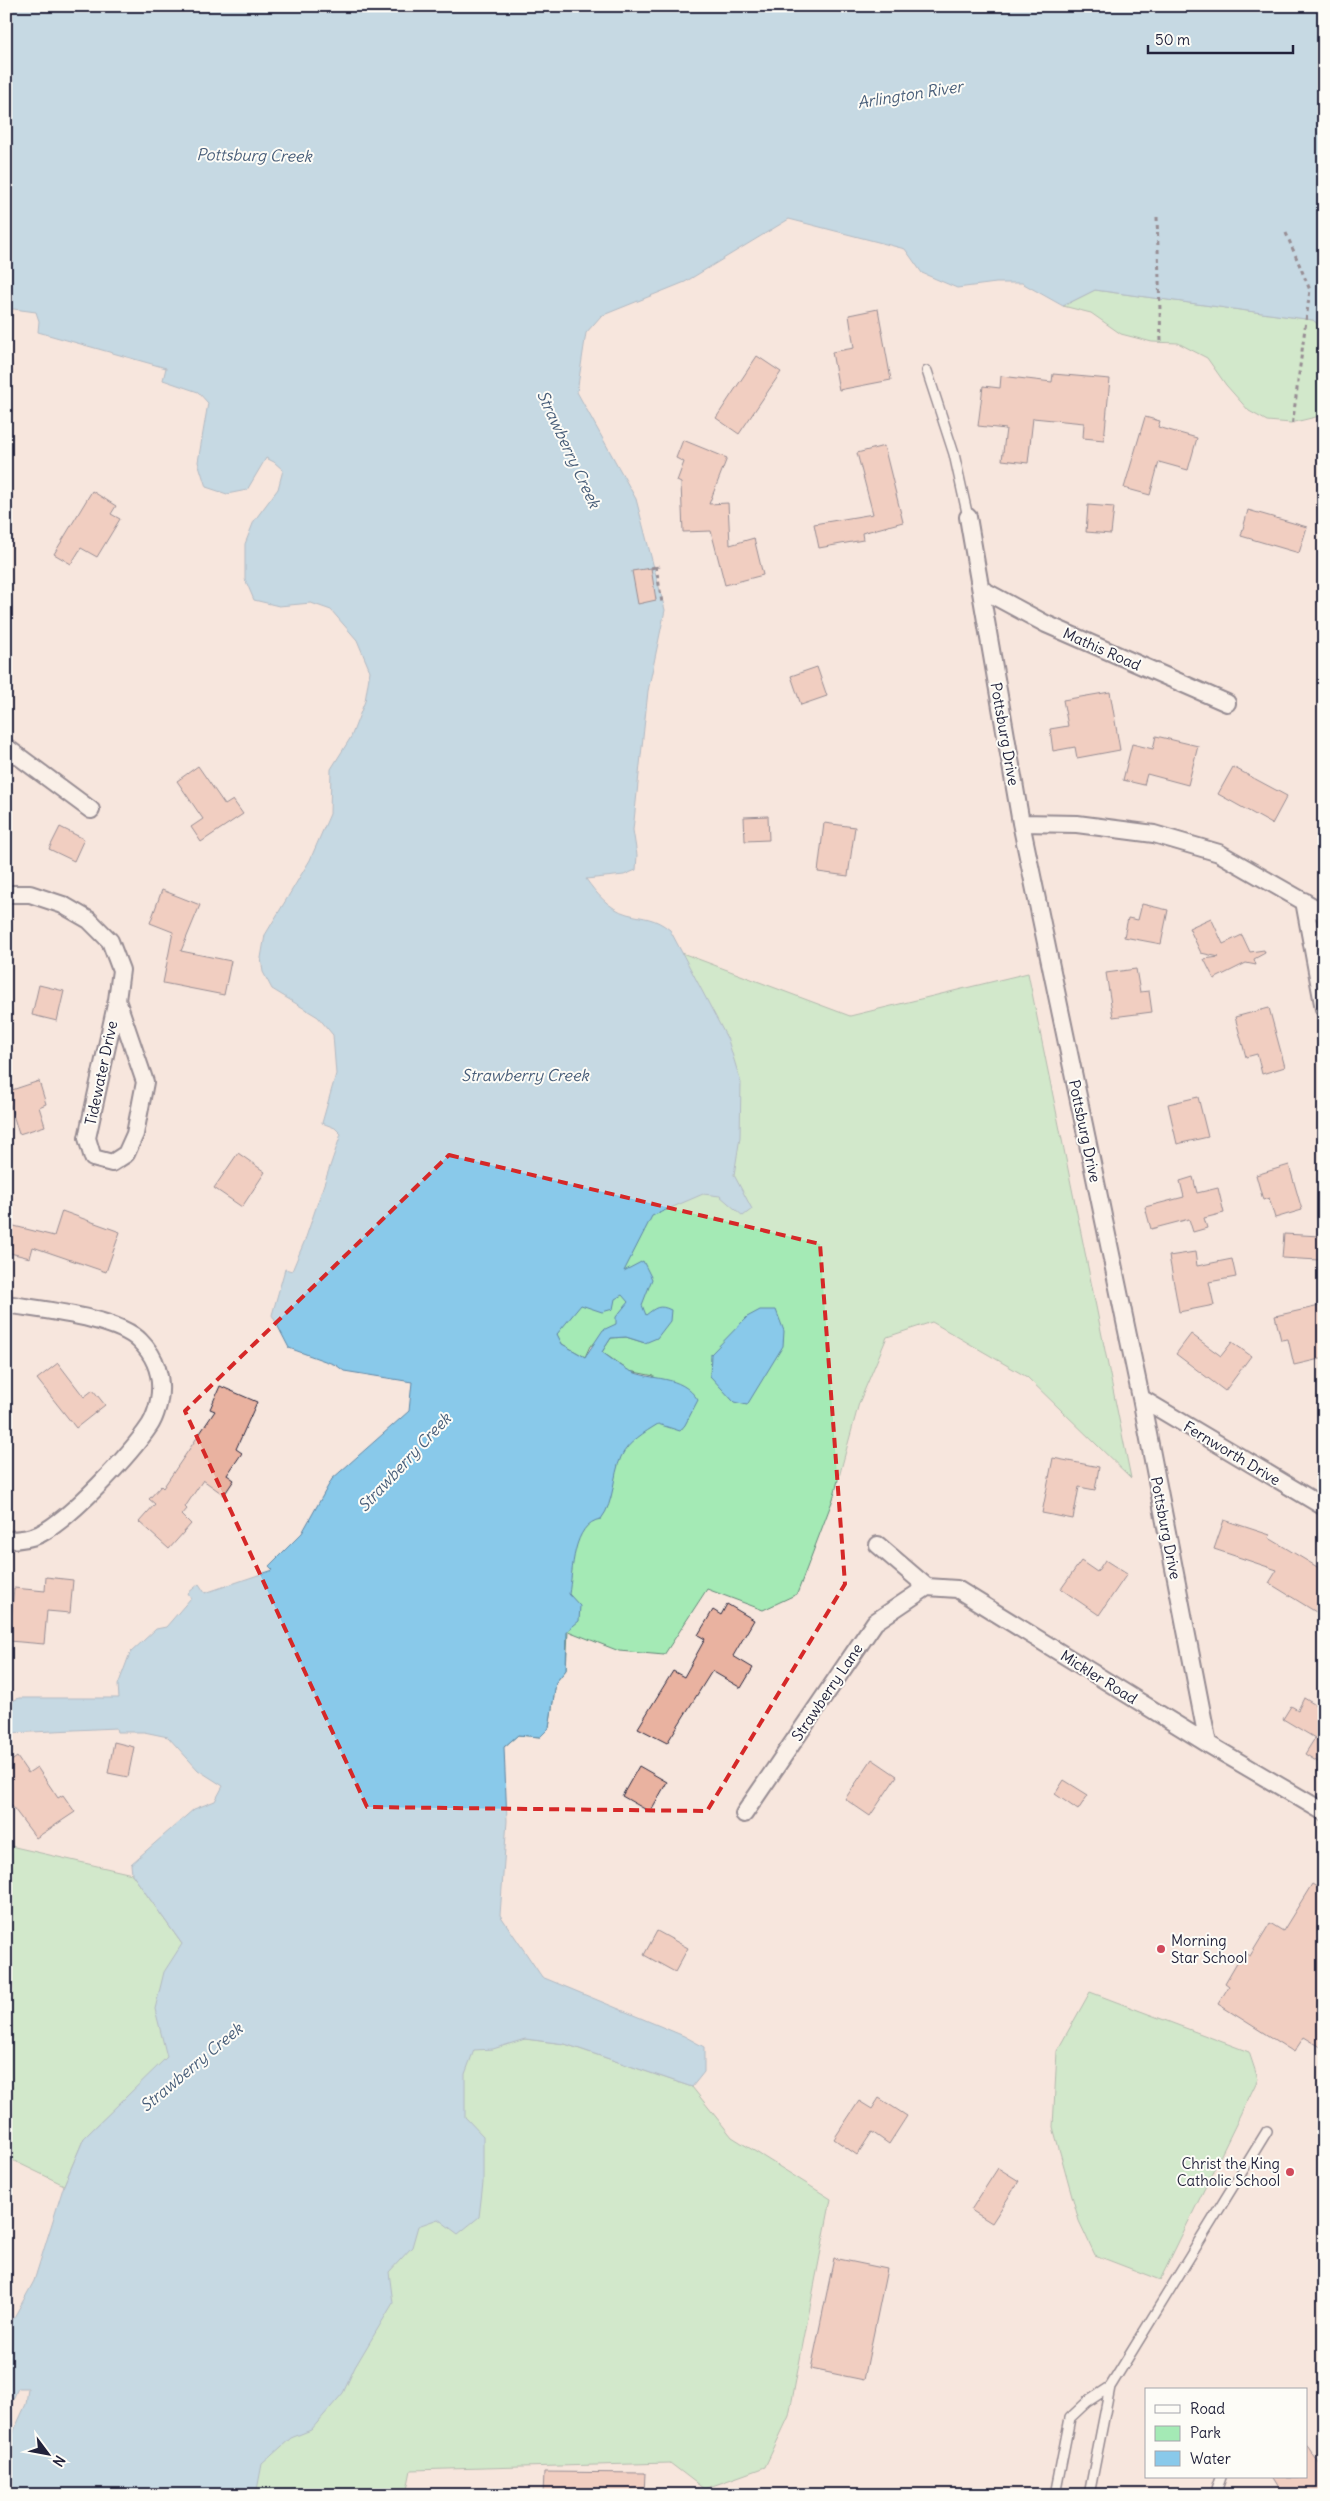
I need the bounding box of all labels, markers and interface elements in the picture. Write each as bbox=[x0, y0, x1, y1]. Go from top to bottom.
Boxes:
scale bar bbox=[1148, 22, 1292, 54]
text: 50 m bbox=[1155, 30, 1190, 49]
water label: Arlington River bbox=[856, 75, 966, 112]
water label: Pottsburg Creek bbox=[196, 144, 314, 166]
water label: Strawberry Creek bbox=[533, 387, 606, 513]
street label: Mathis Road bbox=[1060, 623, 1144, 675]
street label: Pottsburg Drive bbox=[987, 681, 1023, 787]
street label: Tidewater Drive bbox=[81, 1019, 121, 1127]
water label: Strawberry Creek bbox=[461, 1065, 591, 1085]
street label: Pottsburg Drive bbox=[1065, 1078, 1105, 1184]
water label: Strawberry Creek bbox=[353, 1407, 456, 1515]
street label: Fernworth Drive bbox=[1180, 1417, 1284, 1489]
street label: Pottsburg Drive bbox=[1147, 1475, 1185, 1581]
street label: Strawberry Lane bbox=[787, 1640, 867, 1744]
street label: Mickler Road bbox=[1057, 1646, 1141, 1708]
place label: Morning Star School bbox=[1171, 1931, 1247, 1967]
marker: Morning Star School bbox=[1155, 1943, 1167, 1955]
water label: Strawberry Creek bbox=[136, 2017, 248, 2116]
place label: Christ the King Catholic School bbox=[1177, 2154, 1280, 2190]
marker: Christ the King Catholic School bbox=[1284, 2166, 1296, 2178]
legend bbox=[1145, 2388, 1308, 2478]
text: Road bbox=[1190, 2399, 1225, 2418]
text: Park bbox=[1190, 2423, 1221, 2442]
north arrow bbox=[22, 2428, 72, 2478]
text: Water bbox=[1190, 2449, 1231, 2468]
text: N bbox=[49, 2452, 69, 2470]

